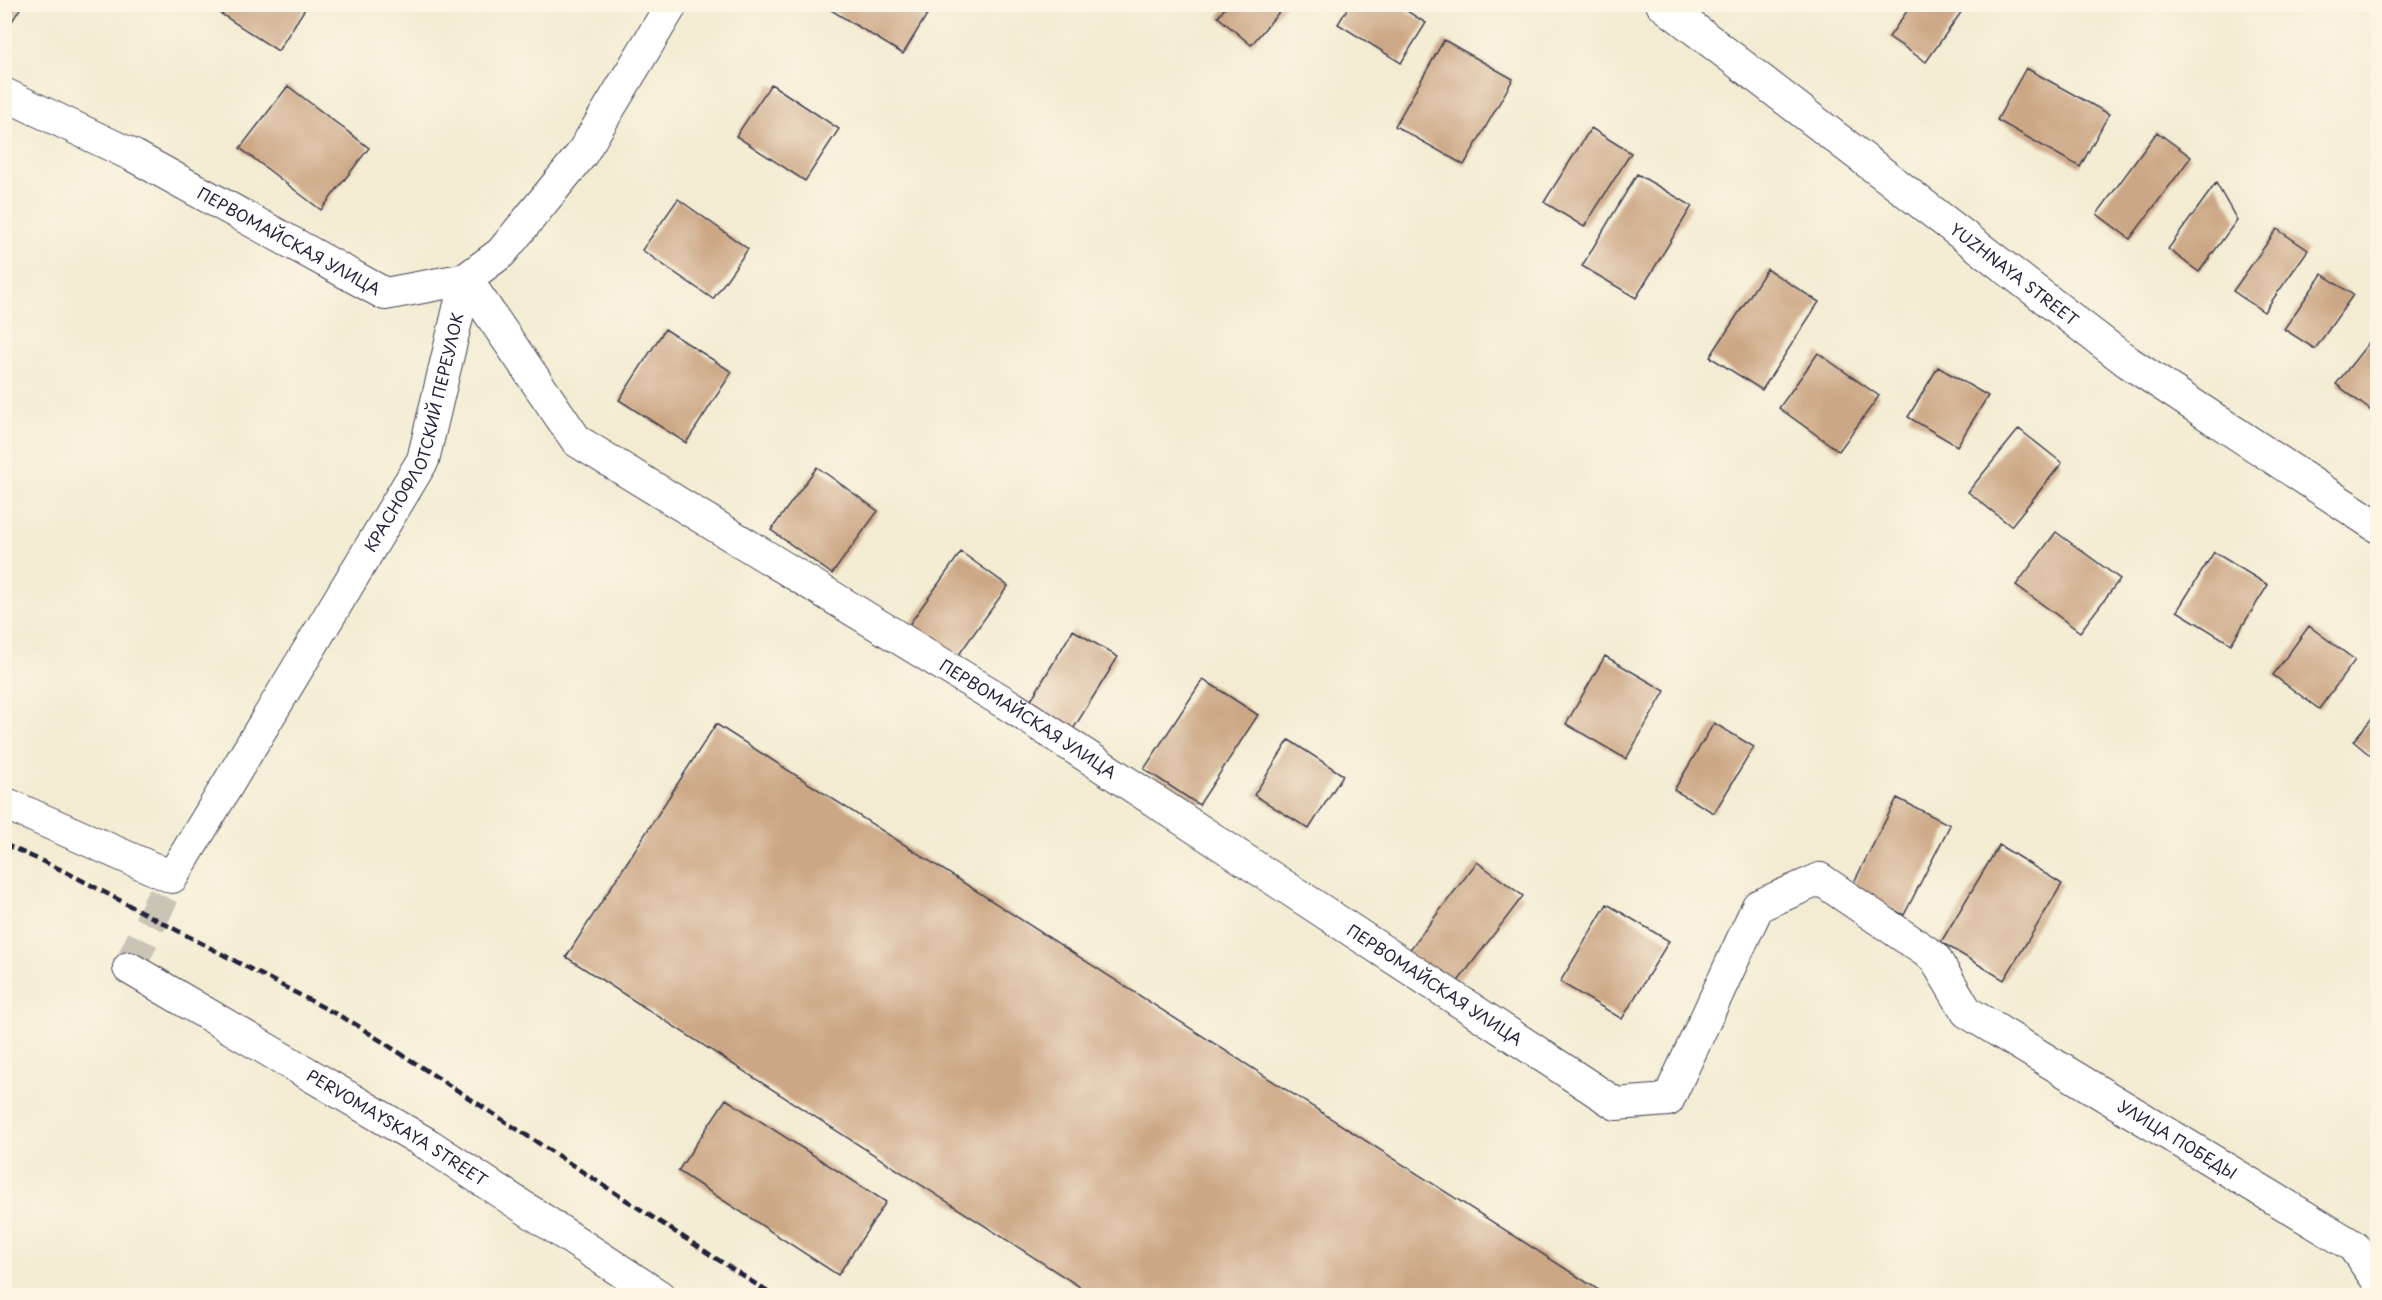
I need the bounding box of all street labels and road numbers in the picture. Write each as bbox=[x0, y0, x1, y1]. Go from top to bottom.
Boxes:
street label: ПЕРВОМАЙСКАЯ УЛИЦА bbox=[194, 180, 385, 300]
street label: YUZHNAYA STREET bbox=[1945, 217, 2084, 331]
street label: КРАСНОФЛОТСКИЙ ПЕРЕУЛОК bbox=[357, 310, 469, 556]
street label: ПЕРВОМАЙСКАЯ УЛИЦА bbox=[936, 653, 1122, 784]
street label: ПЕРВОМАЙСКАЯ УЛИЦА bbox=[1343, 918, 1528, 1051]
street label: PERVOMAYSKAYA STREET bbox=[303, 1063, 493, 1191]
street label: УЛИЦА ПОБЕДЫ bbox=[2114, 1093, 2242, 1184]

